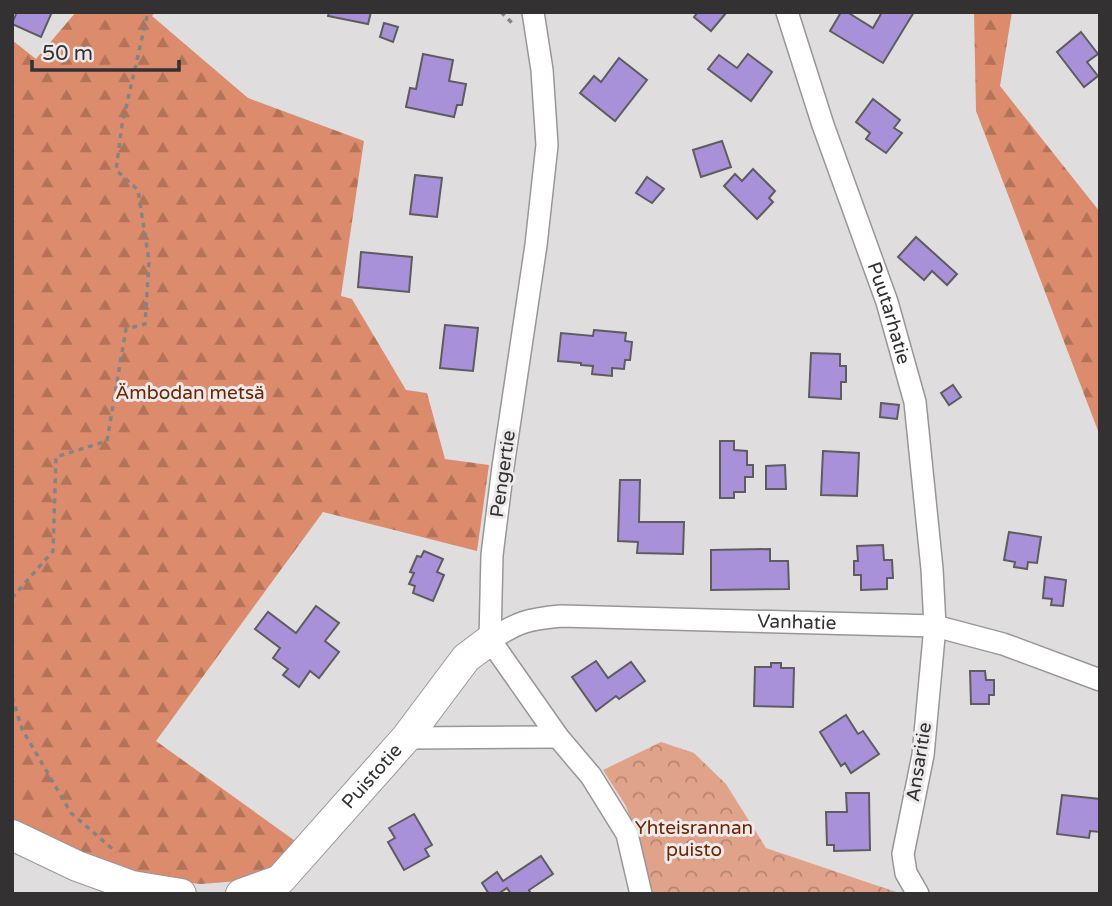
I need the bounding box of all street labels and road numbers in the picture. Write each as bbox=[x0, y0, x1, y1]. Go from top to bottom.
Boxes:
street label: Puutarhatie bbox=[862, 259, 915, 367]
street label: Pengertie bbox=[486, 429, 520, 519]
street label: Vanhatie bbox=[757, 610, 837, 634]
street label: Ansaritie bbox=[902, 721, 936, 803]
street label: Puistotie bbox=[337, 739, 407, 813]

